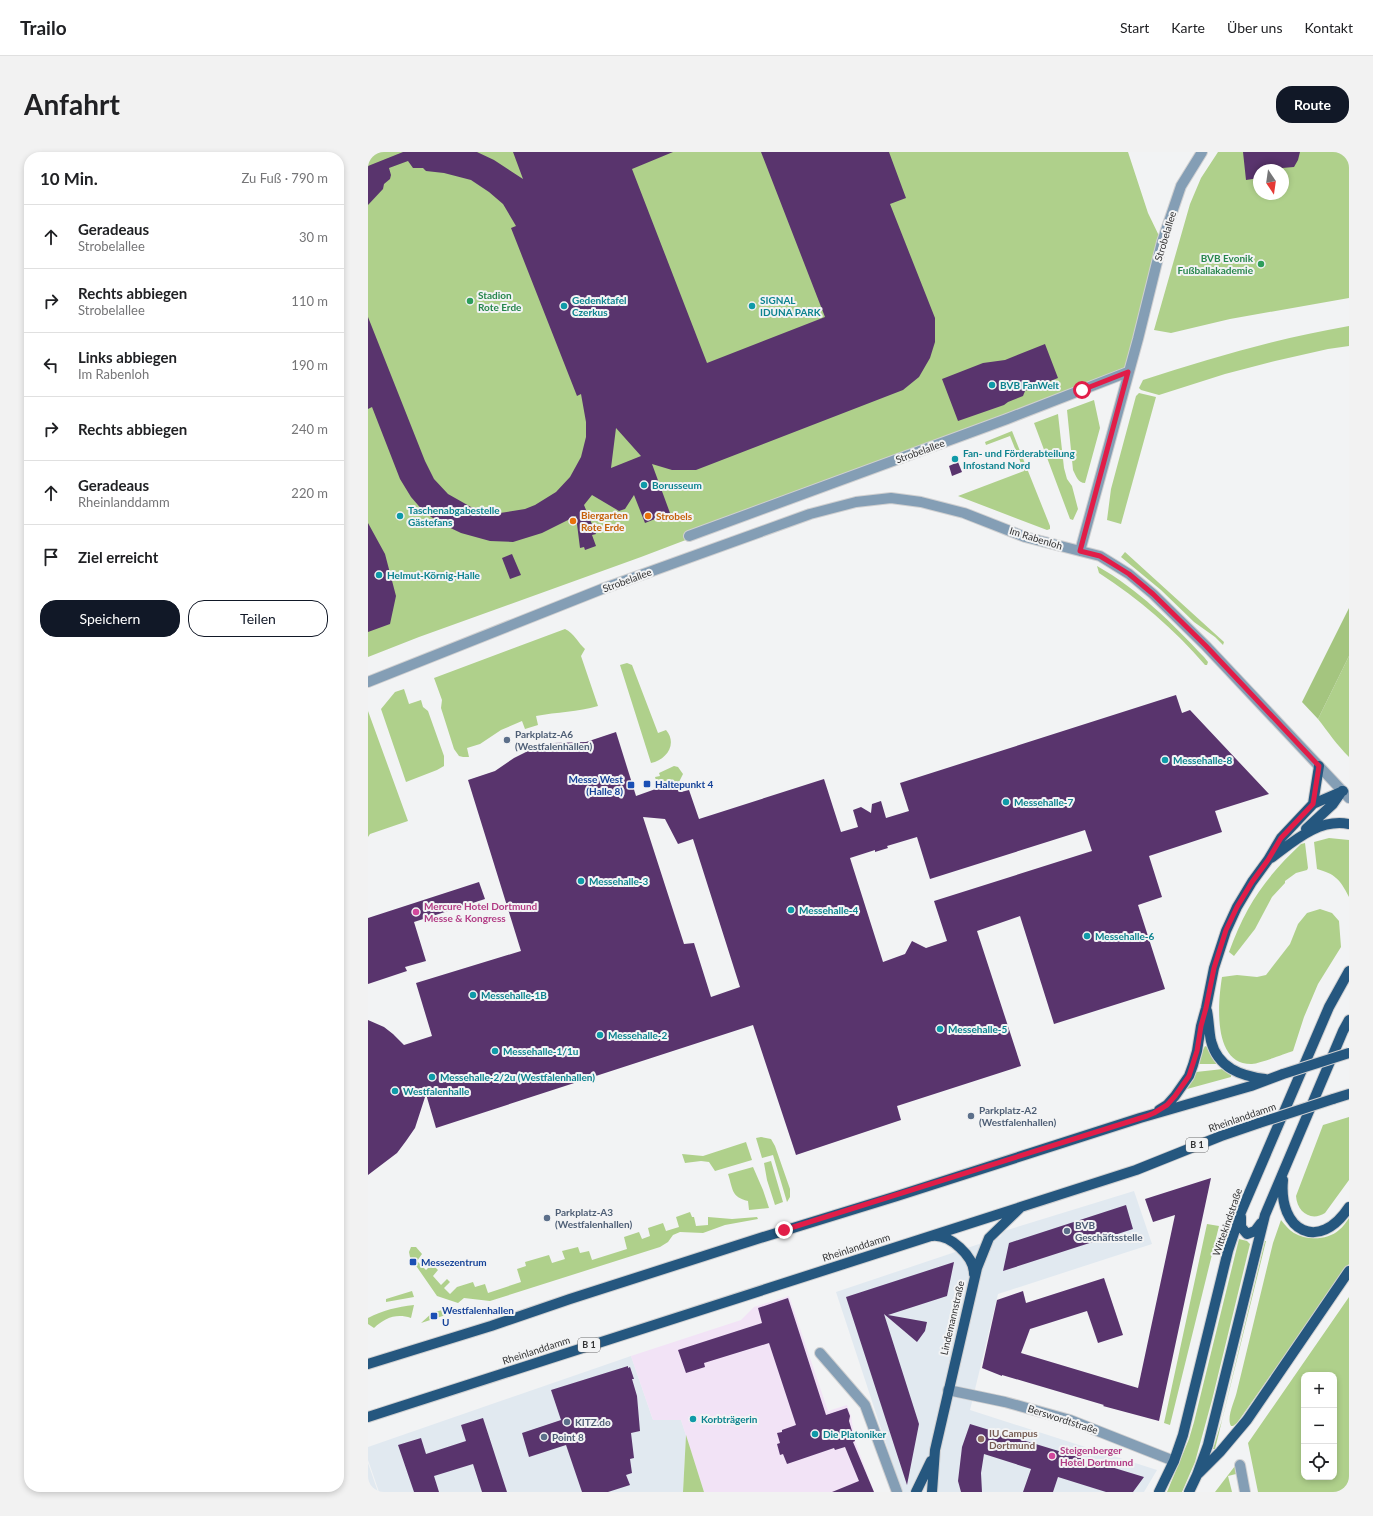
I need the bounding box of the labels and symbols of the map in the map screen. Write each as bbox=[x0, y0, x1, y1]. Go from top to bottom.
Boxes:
north arrow bbox=[1253, 164, 1289, 200]
street label: Strobelallee bbox=[1152, 210, 1178, 262]
place label: BVB Evonik Fußballakademie bbox=[1178, 252, 1254, 276]
marker: BVB Evonik Fußballakademie bbox=[1256, 259, 1266, 269]
place label: Stadion Rote Erde bbox=[478, 289, 522, 313]
place label: Gedenktafel Czerkus bbox=[572, 294, 627, 318]
place label: SIGNAL IDUNA PARK bbox=[760, 294, 821, 318]
marker: Stadion Rote Erde bbox=[465, 296, 475, 306]
marker: Gedenktafel Czerkus bbox=[559, 301, 569, 311]
marker: SIGNAL IDUNA PARK bbox=[747, 301, 757, 311]
place label: BVB FanWelt bbox=[1000, 379, 1059, 391]
marker: BVB FanWelt bbox=[987, 380, 997, 390]
route start bbox=[1073, 381, 1091, 399]
street label: Strobelallee bbox=[894, 437, 946, 465]
place label: Fan- und Förderabteilung Infostand Nord bbox=[963, 447, 1075, 471]
marker: Fan- und Förderabteilung Infostand Nord bbox=[950, 454, 960, 464]
place label: Borusseum bbox=[652, 479, 702, 491]
marker: Borusseum bbox=[639, 480, 649, 490]
place label: Taschenabgabestelle Gästefans bbox=[408, 504, 500, 528]
place label: Biergarten Rote Erde bbox=[581, 509, 628, 533]
place label: Strobels bbox=[656, 510, 693, 522]
marker: Taschenabgabestelle Gästefans bbox=[395, 511, 405, 521]
marker: Strobels bbox=[643, 511, 653, 521]
marker: Biergarten Rote Erde bbox=[568, 516, 578, 526]
street label: Im Rabenloh bbox=[1008, 524, 1064, 552]
street label: Strobelallee bbox=[601, 566, 653, 594]
place label: Helmut-Körnig-Halle bbox=[387, 569, 481, 581]
marker: Helmut-Körnig-Halle bbox=[374, 570, 384, 580]
place label: Parkplatz-A6 (Westfalenhallen) bbox=[515, 728, 592, 752]
marker: Parkplatz-A6 (Westfalenhallen) bbox=[502, 735, 512, 745]
place label: Messehalle-8 bbox=[1173, 754, 1233, 766]
marker: Messehalle-8 bbox=[1160, 755, 1170, 765]
place label: Messe West (Halle 8) bbox=[569, 773, 623, 797]
place label: Haltepunkt 4 bbox=[655, 778, 714, 790]
marker: Haltepunkt 4 bbox=[642, 779, 652, 789]
marker: Messe West (Halle 8) bbox=[626, 780, 636, 790]
place label: Messehalle-7 bbox=[1014, 796, 1074, 808]
marker: Messehalle-7 bbox=[1001, 797, 1011, 807]
place label: Messehalle-3 bbox=[589, 875, 649, 887]
marker: Messehalle-3 bbox=[576, 876, 586, 886]
place label: Mercure Hotel Dortmund Messe & Kongress bbox=[424, 900, 538, 924]
place label: Messehalle-4 bbox=[799, 904, 859, 916]
marker: Messehalle-4 bbox=[786, 905, 796, 915]
marker: Mercure Hotel Dortmund Messe & Kongress bbox=[411, 907, 421, 917]
place label: Messehalle-6 bbox=[1095, 930, 1155, 942]
marker: Messehalle-6 bbox=[1082, 931, 1092, 941]
place label: Messehalle-1B bbox=[481, 989, 547, 1001]
marker: Messehalle-1B bbox=[468, 990, 478, 1000]
place label: Messehalle-5 bbox=[948, 1023, 1008, 1035]
marker: Messehalle-5 bbox=[935, 1024, 945, 1034]
place label: Messehalle-2 bbox=[608, 1029, 668, 1041]
marker: Messehalle-2 bbox=[595, 1030, 605, 1040]
place label: Messehalle-1/1u bbox=[503, 1045, 579, 1057]
marker: Messehalle-1/1u bbox=[490, 1046, 500, 1056]
place label: Messehalle-2/2u (Westfalenhallen) bbox=[440, 1071, 595, 1083]
marker: Messehalle-2/2u (Westfalenhallen) bbox=[427, 1072, 437, 1082]
place label: Westfalenhalle bbox=[403, 1085, 470, 1097]
marker: Westfalenhalle bbox=[390, 1086, 400, 1096]
street label: Rheinlanddamm bbox=[1207, 1100, 1277, 1134]
place label: Parkplatz-A2 (Westfalenhallen) bbox=[979, 1104, 1056, 1128]
marker: Parkplatz-A2 (Westfalenhallen) bbox=[966, 1111, 976, 1121]
road number: B 1 bbox=[1186, 1138, 1208, 1152]
street label: Wittekindstraße bbox=[1210, 1186, 1244, 1258]
place label: Parkplatz-A3 (Westfalenhallen) bbox=[555, 1206, 632, 1230]
marker: Parkplatz-A3 (Westfalenhallen) bbox=[542, 1213, 552, 1223]
place label: BVB Geschäftsstelle bbox=[1075, 1219, 1143, 1243]
route end bbox=[775, 1221, 793, 1239]
marker: BVB Geschäftsstelle bbox=[1062, 1226, 1072, 1236]
street label: Rheinlanddamm bbox=[821, 1230, 891, 1264]
place label: Messezentrum bbox=[421, 1256, 487, 1268]
marker: Messezentrum bbox=[408, 1257, 418, 1267]
street label: Lindemannstraße bbox=[938, 1280, 966, 1356]
place label: Westfalenhallen U bbox=[442, 1304, 514, 1328]
marker: Westfalenhallen U bbox=[429, 1311, 439, 1321]
street label: Rheinlanddamm bbox=[501, 1333, 571, 1367]
road number: B 1 bbox=[578, 1338, 600, 1352]
street label: Berswordtstraße bbox=[1026, 1402, 1100, 1436]
place label: Korbträgerin bbox=[701, 1413, 758, 1425]
marker: Korbträgerin bbox=[688, 1414, 698, 1424]
place label: KITZ.do bbox=[575, 1416, 611, 1428]
marker: KITZ.do bbox=[562, 1417, 572, 1427]
place label: IU Campus Dortmund bbox=[989, 1427, 1038, 1451]
place label: Die Platoniker bbox=[823, 1428, 887, 1440]
marker: Die Platoniker bbox=[810, 1429, 820, 1439]
place label: Point 8 bbox=[552, 1431, 584, 1443]
marker: Point 8 bbox=[539, 1432, 549, 1442]
marker: IU Campus Dortmund bbox=[976, 1434, 986, 1444]
place label: Steigenberger Hotel Dortmund bbox=[1060, 1444, 1134, 1468]
marker: Steigenberger Hotel Dortmund bbox=[1047, 1451, 1057, 1461]

